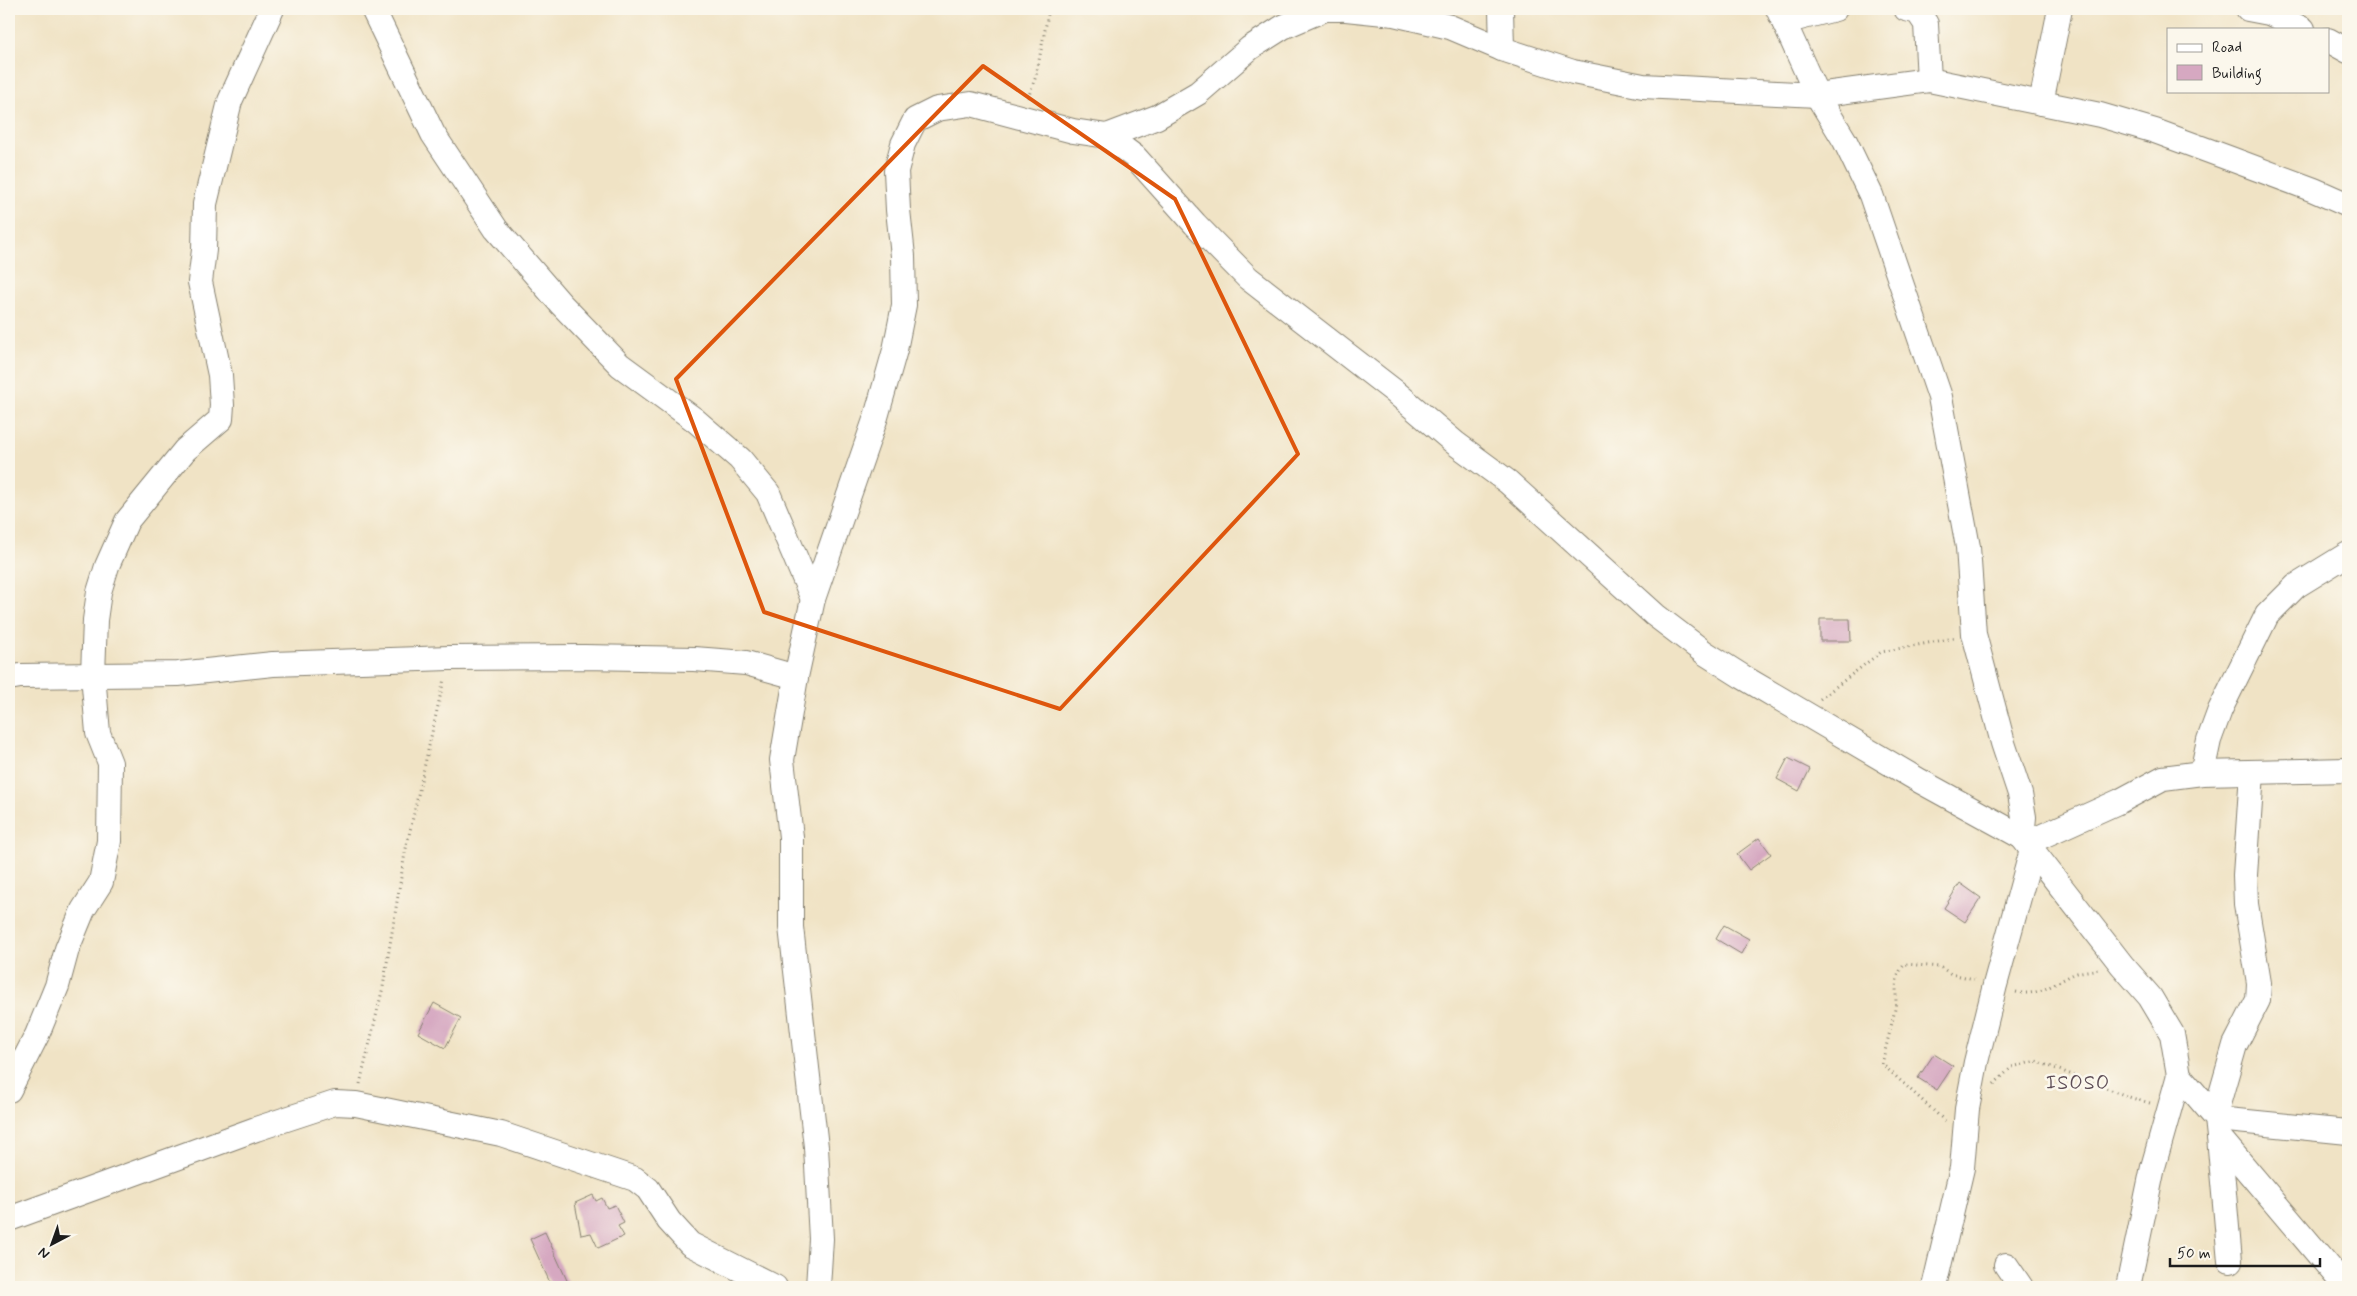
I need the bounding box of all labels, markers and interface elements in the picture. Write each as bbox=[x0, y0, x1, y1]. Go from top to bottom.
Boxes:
legend bbox=[2167, 28, 2330, 92]
text: Road bbox=[2212, 38, 2242, 58]
text: Building bbox=[2212, 64, 2262, 85]
district label: ISOSO bbox=[2046, 1070, 2110, 1097]
north arrow bbox=[28, 1218, 78, 1268]
scale bar bbox=[2170, 1236, 2320, 1268]
text: N bbox=[35, 1243, 54, 1263]
text: 50 m bbox=[2177, 1244, 2211, 1264]

